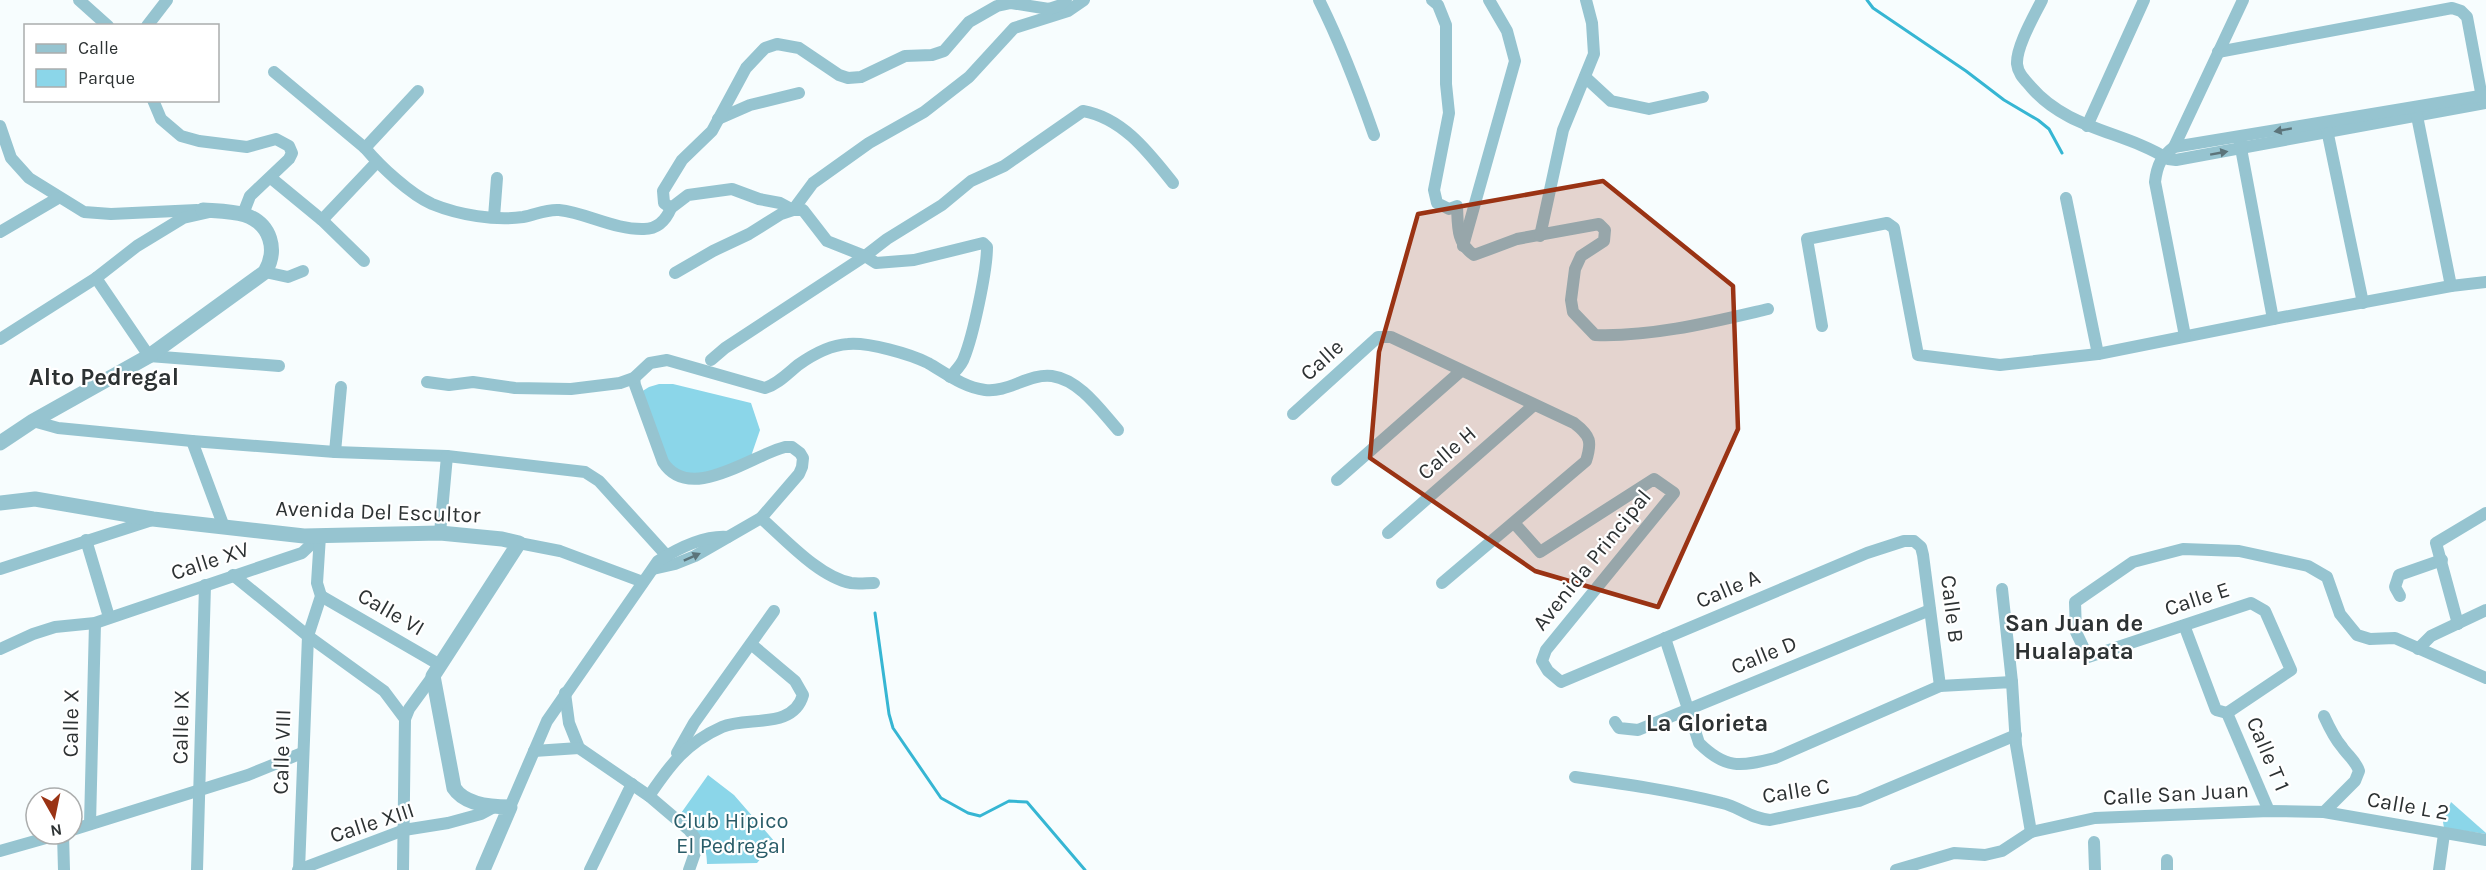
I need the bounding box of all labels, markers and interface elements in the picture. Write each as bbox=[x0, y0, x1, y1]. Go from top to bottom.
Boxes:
legend bbox=[24, 24, 219, 102]
text: Calle bbox=[78, 37, 118, 59]
text: Parque bbox=[78, 67, 135, 89]
one-way arrow bbox=[2274, 125, 2293, 134]
one-way arrow bbox=[2210, 148, 2229, 157]
street label: Calle bbox=[1295, 334, 1349, 386]
district label: Alto Pedregal bbox=[29, 363, 179, 391]
street label: Calle H bbox=[1412, 421, 1482, 485]
street label: Avenida Principal bbox=[1527, 484, 1657, 636]
street label: Avenida Del Escultor bbox=[275, 495, 481, 529]
street label: Calle XV bbox=[167, 536, 253, 586]
one-way arrow bbox=[684, 552, 702, 562]
street label: Calle A bbox=[1692, 564, 1764, 614]
street label: Calle B bbox=[1935, 574, 1969, 644]
street label: Calle E bbox=[2161, 576, 2233, 622]
street label: Calle VI bbox=[353, 582, 429, 642]
district label: San Juan de Hualapata bbox=[2005, 609, 2143, 665]
street label: Calle D bbox=[1727, 630, 1801, 680]
street label: Calle X bbox=[57, 688, 85, 758]
street label: Calle IX bbox=[167, 689, 195, 765]
street label: Calle VIII bbox=[268, 709, 296, 795]
district label: La Glorieta bbox=[1646, 709, 1768, 737]
street label: Calle T 1 bbox=[2241, 713, 2295, 795]
street label: Calle C bbox=[1760, 773, 1832, 809]
street label: Calle San Juan bbox=[2102, 777, 2250, 811]
north arrow bbox=[24, 786, 84, 846]
street label: Calle L 2 bbox=[2365, 786, 2451, 826]
street label: Calle XIII bbox=[327, 797, 417, 849]
park label: Club Hipico El Pedregal bbox=[673, 808, 789, 859]
text: N bbox=[49, 820, 63, 841]

